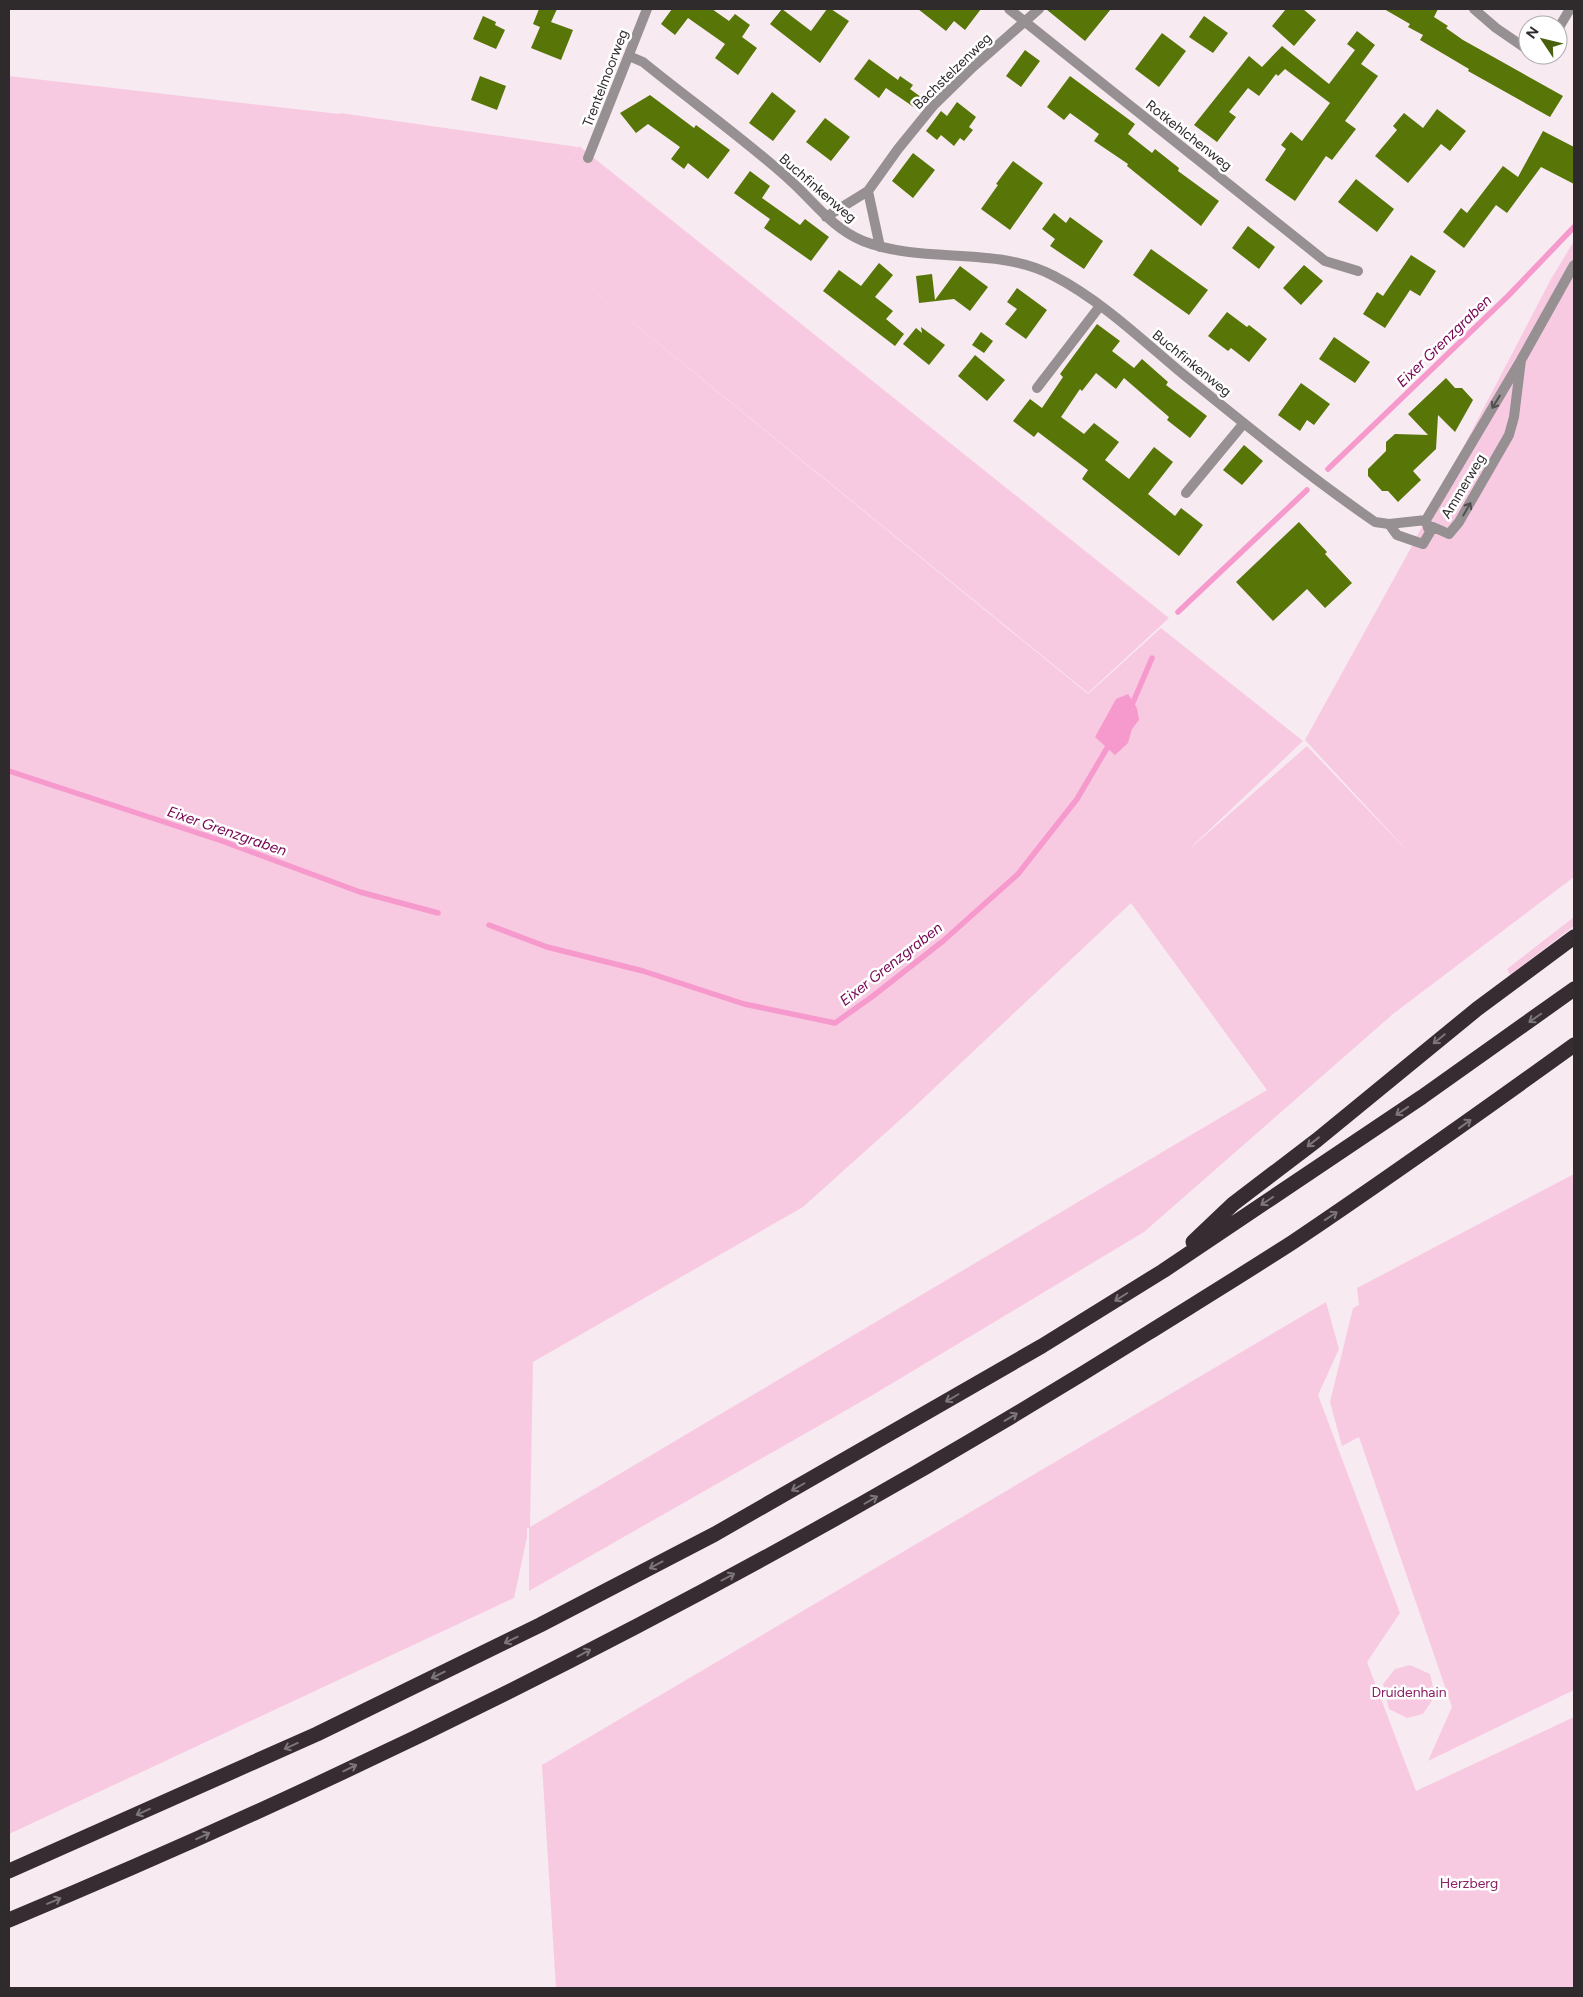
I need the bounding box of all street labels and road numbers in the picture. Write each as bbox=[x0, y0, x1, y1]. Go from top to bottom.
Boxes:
street label: Trentelmoorweg bbox=[579, 27, 632, 129]
street label: Bachstelzenweg bbox=[910, 30, 995, 113]
street label: Rotkehlchenweg bbox=[1142, 96, 1235, 174]
street label: Buchfinkenweg bbox=[776, 150, 860, 226]
street label: Buchfinkenweg bbox=[1149, 326, 1235, 400]
street label: Ammerweg bbox=[1438, 451, 1489, 522]

